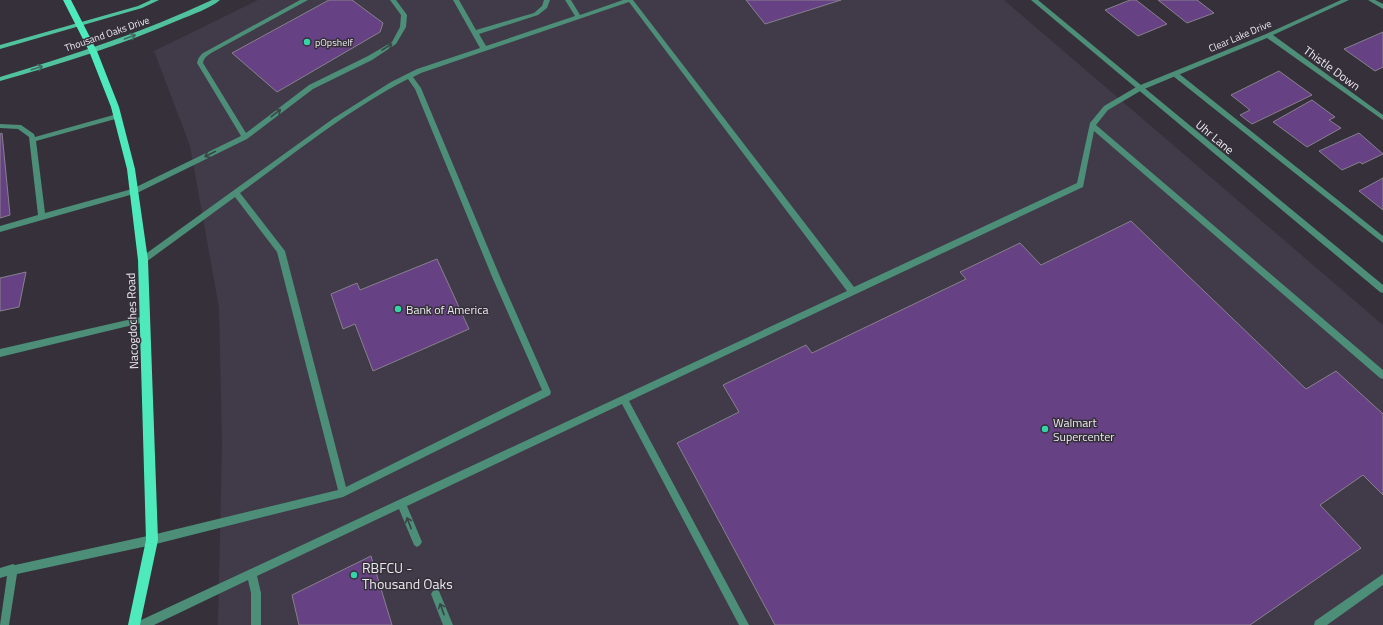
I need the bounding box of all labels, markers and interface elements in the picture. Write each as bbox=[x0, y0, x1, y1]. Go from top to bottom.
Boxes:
street label: Thousand Oaks Drive bbox=[63, 12, 151, 56]
street label: Clear Lake Drive bbox=[1206, 16, 1274, 56]
one-way arrow bbox=[123, 33, 135, 41]
place label: pOpshelf bbox=[315, 35, 354, 50]
marker: pOpshelf bbox=[302, 37, 312, 47]
street label: Thistle Down bbox=[1300, 41, 1364, 95]
one-way arrow bbox=[381, 43, 392, 51]
one-way arrow bbox=[31, 64, 44, 71]
one-way arrow bbox=[271, 109, 282, 118]
street label: Uhr Lane bbox=[1192, 115, 1238, 159]
one-way arrow bbox=[204, 151, 216, 158]
street label: Nacogdoches Road bbox=[121, 272, 143, 370]
place label: Bank of America bbox=[406, 300, 488, 319]
marker: Bank of America bbox=[393, 304, 403, 314]
place label: Walmart Supercenter bbox=[1053, 413, 1114, 446]
marker: Walmart Supercenter bbox=[1040, 424, 1050, 434]
one-way arrow bbox=[405, 518, 413, 530]
place label: RBFCU - Thousand Oaks bbox=[362, 557, 453, 594]
marker: RBFCU - Thousand Oaks bbox=[349, 570, 359, 580]
one-way arrow bbox=[437, 604, 445, 616]

